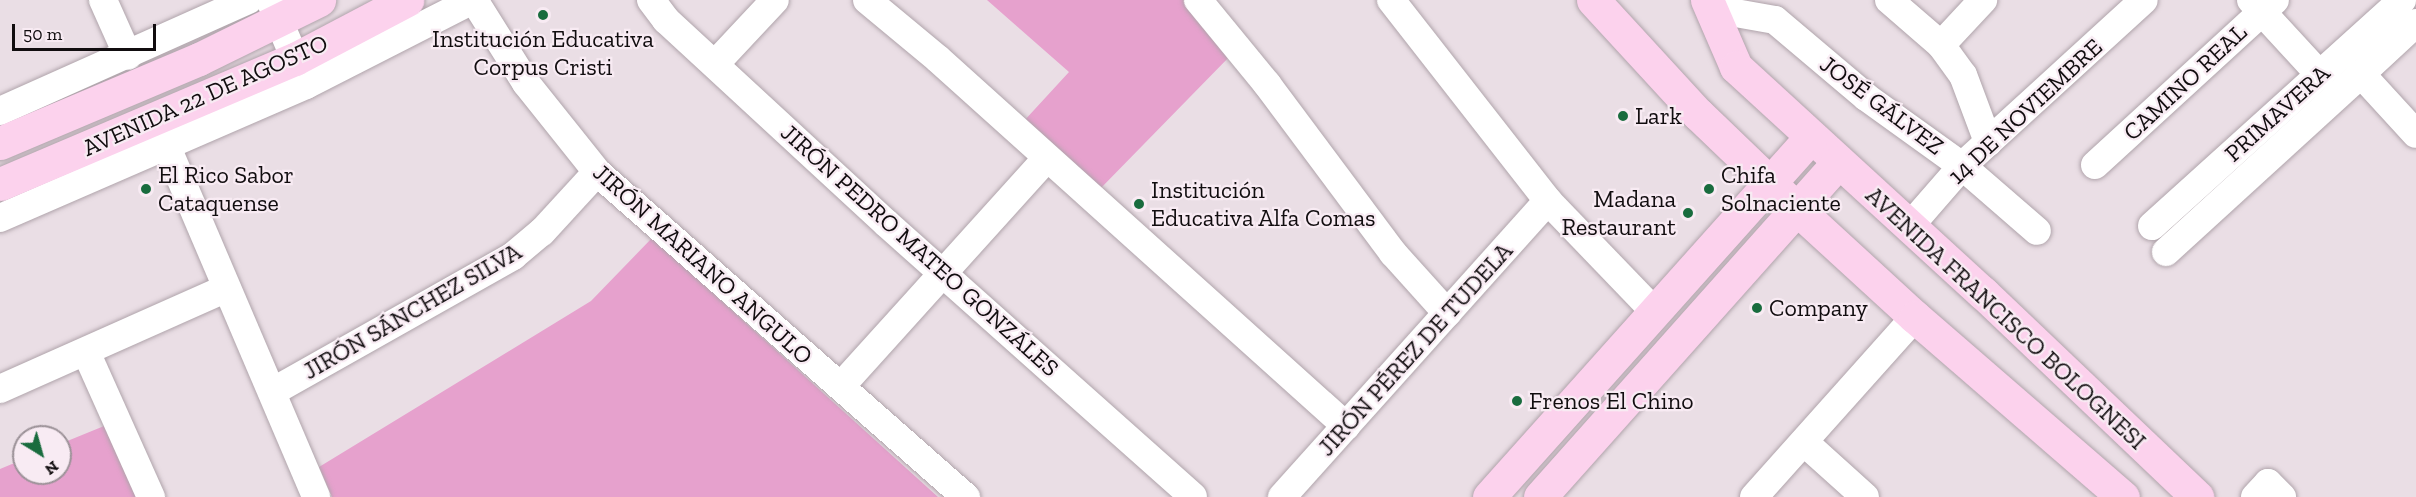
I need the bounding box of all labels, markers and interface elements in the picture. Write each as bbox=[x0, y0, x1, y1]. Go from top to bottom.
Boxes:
marker: Institución Educativa Corpus Cristi bbox=[536, 8, 550, 22]
scale bar bbox=[15, 12, 159, 50]
street label: CAMINO REAL bbox=[2117, 18, 2253, 146]
text: 50 m bbox=[23, 23, 62, 45]
place label: Institución Educativa Corpus Cristi bbox=[432, 25, 654, 81]
street label: AVENIDA 22 DE AGOSTO bbox=[77, 28, 333, 162]
street label: 14 DE NOVIEMBRE bbox=[1942, 32, 2108, 190]
street label: JOSÉ GÁLVEZ bbox=[1814, 49, 1950, 161]
street label: PRIMAVERA bbox=[2219, 58, 2335, 168]
place label: Lark bbox=[1635, 102, 1682, 130]
marker: Lark bbox=[1616, 109, 1630, 123]
street label: JIRÓN PEDRO MATEO GONZÁLES bbox=[775, 118, 1065, 382]
street label: JIRÓN MARIANO ANGULO bbox=[587, 158, 819, 370]
place label: El Rico Sabor Cataquense bbox=[158, 161, 294, 217]
place label: Chifa Solnaciente bbox=[1721, 161, 1841, 217]
place label: Institución Educativa Alfa Comas bbox=[1151, 176, 1376, 232]
street label: AVENIDA FRANCISCO BOLOGNESI bbox=[1860, 180, 2152, 456]
marker: El Rico Sabor Cataquense bbox=[139, 182, 153, 196]
marker: Chifa Solnaciente bbox=[1702, 182, 1716, 196]
place label: Madana Restaurant bbox=[1561, 185, 1676, 241]
marker: Institución Educativa Alfa Comas bbox=[1132, 197, 1146, 211]
marker: Madana Restaurant bbox=[1681, 206, 1695, 220]
street label: JIRÓN PÉREZ DE TUDELA bbox=[1312, 236, 1518, 462]
street label: JIRÓN SÁNCHEZ SILVA bbox=[298, 237, 526, 385]
place label: Company bbox=[1769, 294, 1868, 322]
marker: Company bbox=[1750, 301, 1764, 315]
place label: Frenos El Chino bbox=[1529, 387, 1693, 415]
marker: Frenos El Chino bbox=[1510, 394, 1524, 408]
north arrow bbox=[12, 425, 72, 485]
text: N bbox=[41, 457, 63, 479]

